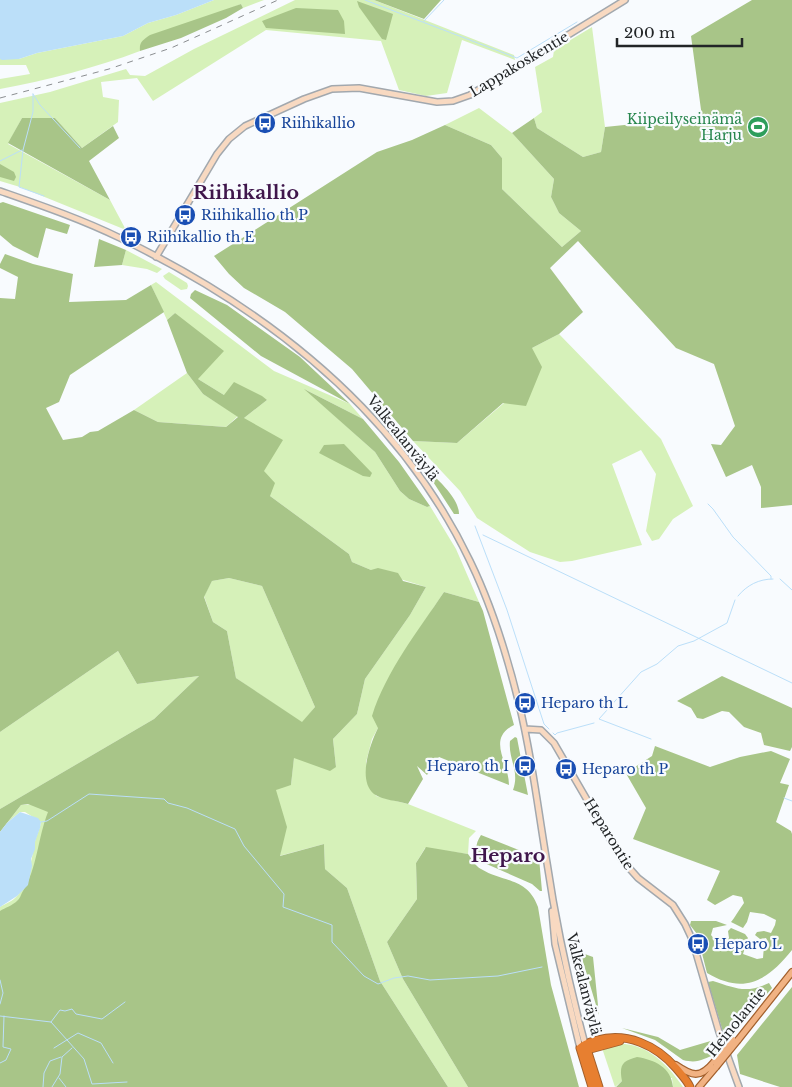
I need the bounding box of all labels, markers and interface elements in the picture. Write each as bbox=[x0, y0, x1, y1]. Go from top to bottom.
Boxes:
scale bar bbox=[617, 15, 742, 47]
text: 200 m bbox=[624, 23, 675, 42]
street label: Lappakoskentie bbox=[466, 27, 572, 101]
place label: Kiipeilyseinämä Harju bbox=[627, 110, 743, 144]
bus stop icon: Riihikallio bbox=[253, 111, 277, 135]
place label: Riihikallio bbox=[281, 114, 355, 132]
sports icon: Kiipeilyseinämä Harju bbox=[746, 115, 770, 139]
district label: Riihikallio bbox=[193, 181, 299, 204]
bus stop icon: Riihikallio th P bbox=[173, 203, 197, 227]
place label: Riihikallio th P bbox=[201, 206, 308, 224]
bus stop icon: Riihikallio th E bbox=[119, 225, 143, 249]
place label: Riihikallio th E bbox=[147, 228, 255, 246]
street label: Valkealanväylä bbox=[362, 391, 443, 484]
bus stop icon: Heparo th L bbox=[513, 691, 537, 715]
place label: Heparo th L bbox=[541, 694, 628, 712]
bus stop icon: Heparo th I bbox=[513, 754, 537, 778]
place label: Heparo th I bbox=[427, 757, 509, 775]
bus stop icon: Heparo th P bbox=[554, 757, 578, 781]
place label: Heparo th P bbox=[582, 760, 669, 778]
street label: Heparontie bbox=[580, 795, 638, 873]
district label: Heparo bbox=[471, 844, 545, 867]
street label: Valkealanväylä bbox=[562, 930, 605, 1037]
bus stop icon: Heparo L bbox=[686, 932, 710, 956]
place label: Heparo L bbox=[714, 935, 782, 953]
street label: Heinolantie bbox=[702, 984, 770, 1060]

